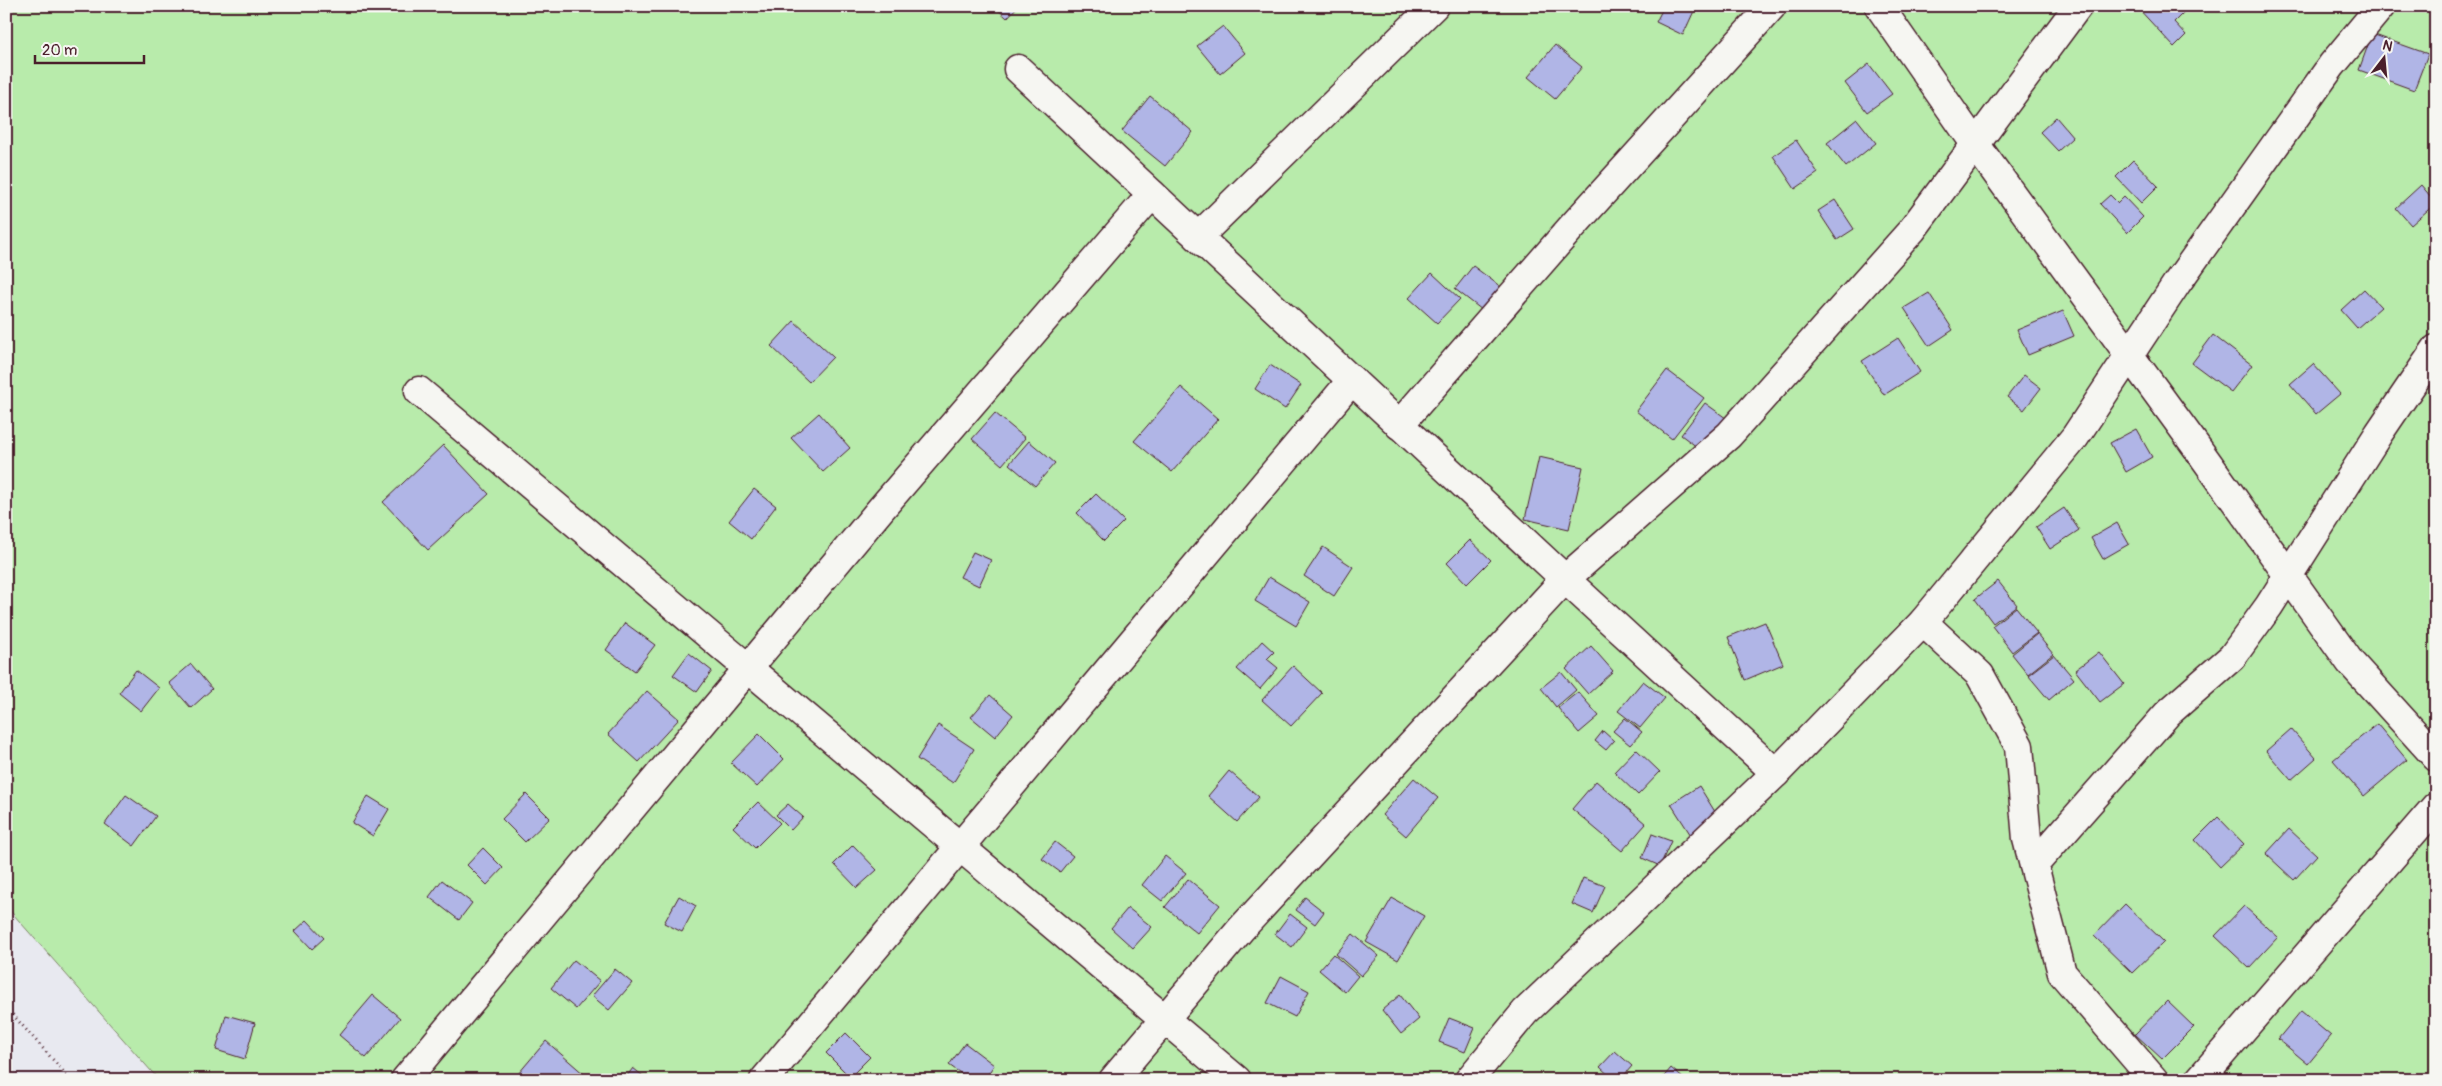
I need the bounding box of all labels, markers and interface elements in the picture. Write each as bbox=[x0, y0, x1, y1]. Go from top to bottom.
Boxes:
scale bar bbox=[35, 32, 144, 64]
north arrow bbox=[2360, 32, 2410, 82]
text: N bbox=[2381, 37, 2394, 55]
text: 20 m bbox=[42, 41, 77, 60]

